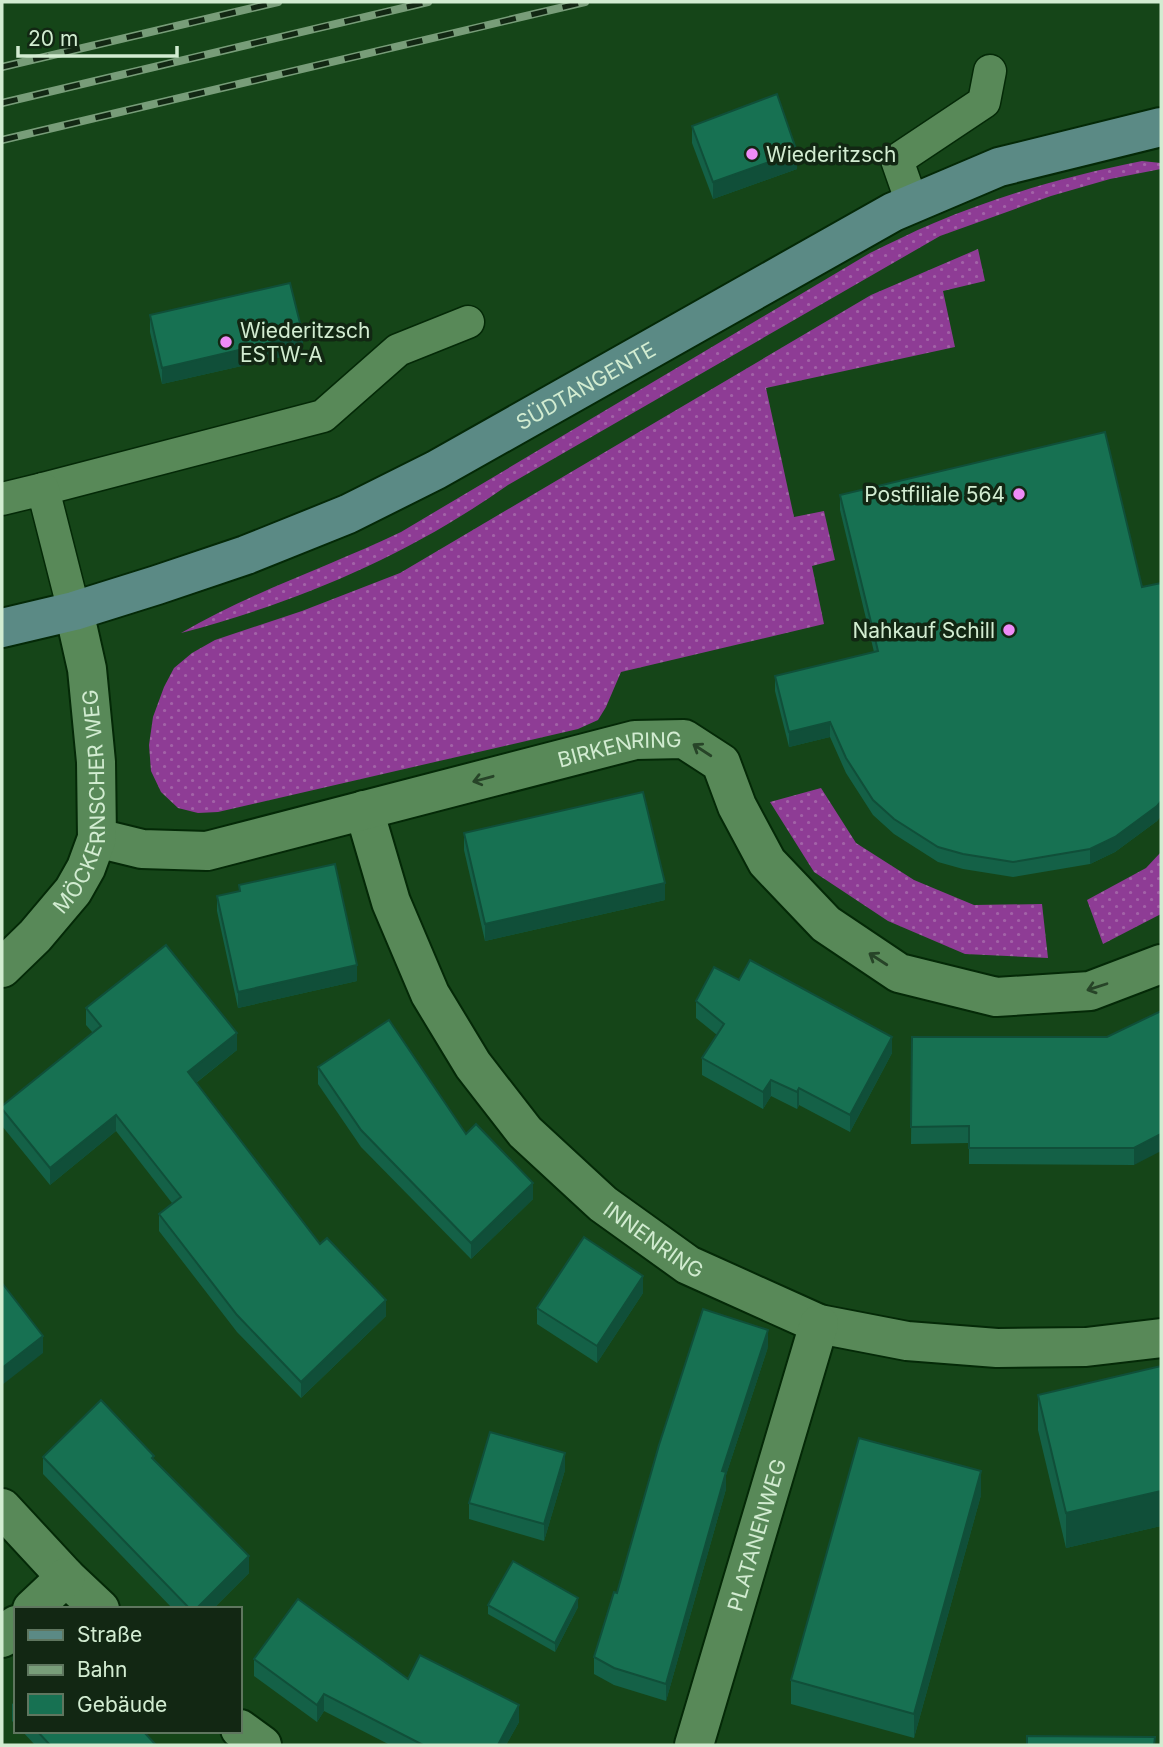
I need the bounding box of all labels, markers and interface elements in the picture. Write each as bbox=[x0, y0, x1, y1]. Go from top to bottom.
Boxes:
scale bar bbox=[18, 14, 177, 58]
text: 20 m bbox=[28, 26, 78, 51]
place label: Wiederitzsch bbox=[766, 142, 896, 167]
marker: Wiederitzsch bbox=[744, 146, 760, 162]
place label: Wiederitzsch ESTW-A bbox=[240, 318, 370, 367]
marker: Wiederitzsch ESTW-A bbox=[218, 334, 234, 350]
street label: SÜDTANGENTE bbox=[512, 336, 660, 435]
place label: Postfiliale 564 bbox=[864, 482, 1005, 507]
marker: Postfiliale 564 bbox=[1011, 486, 1027, 502]
place label: Nahkauf Schill bbox=[852, 618, 995, 643]
marker: Nahkauf Schill bbox=[1001, 622, 1017, 638]
street label: MÖCKERNSCHER WEG bbox=[47, 688, 110, 918]
street label: BIRKENRING bbox=[555, 727, 682, 772]
one-way arrow bbox=[693, 743, 712, 758]
one-way arrow bbox=[472, 773, 495, 786]
one-way arrow bbox=[868, 951, 888, 965]
one-way arrow bbox=[1087, 982, 1109, 995]
street label: INNENRING bbox=[599, 1196, 708, 1283]
street label: PLATANENWEG bbox=[722, 1456, 791, 1614]
legend bbox=[14, 1607, 242, 1733]
text: Straße bbox=[77, 1622, 142, 1647]
text: Bahn bbox=[77, 1657, 127, 1682]
text: Gebäude bbox=[77, 1692, 167, 1717]

